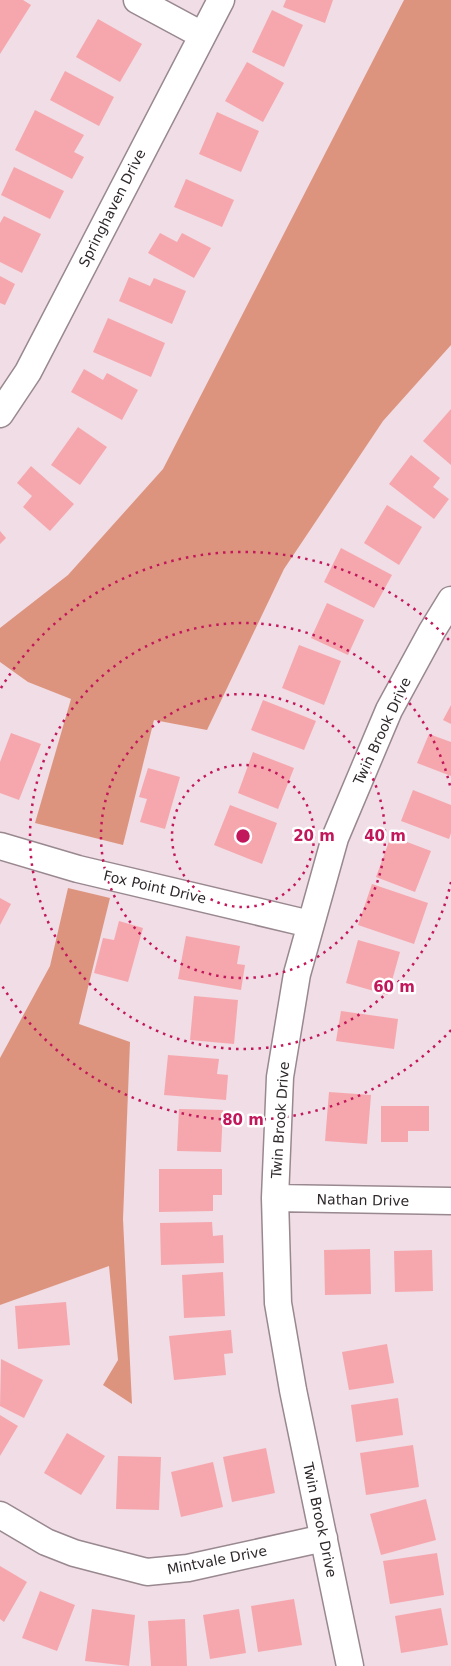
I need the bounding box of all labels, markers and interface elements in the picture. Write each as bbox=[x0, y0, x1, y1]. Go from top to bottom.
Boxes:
street label: Springhaven Drive bbox=[75, 146, 149, 270]
street label: Twin Brook Drive bbox=[350, 675, 414, 788]
centre of rings bbox=[234, 827, 252, 845]
text: 20 m bbox=[293, 827, 335, 845]
text: 40 m bbox=[364, 827, 406, 845]
street label: Fox Point Drive bbox=[102, 867, 208, 907]
text: 60 m bbox=[373, 978, 415, 996]
street label: Twin Brook Drive bbox=[268, 1061, 292, 1180]
text: 80 m bbox=[222, 1111, 264, 1129]
street label: Nathan Drive bbox=[317, 1191, 409, 1209]
street label: Twin Brook Drive bbox=[300, 1460, 340, 1579]
street label: Mintvale Drive bbox=[166, 1542, 268, 1578]

